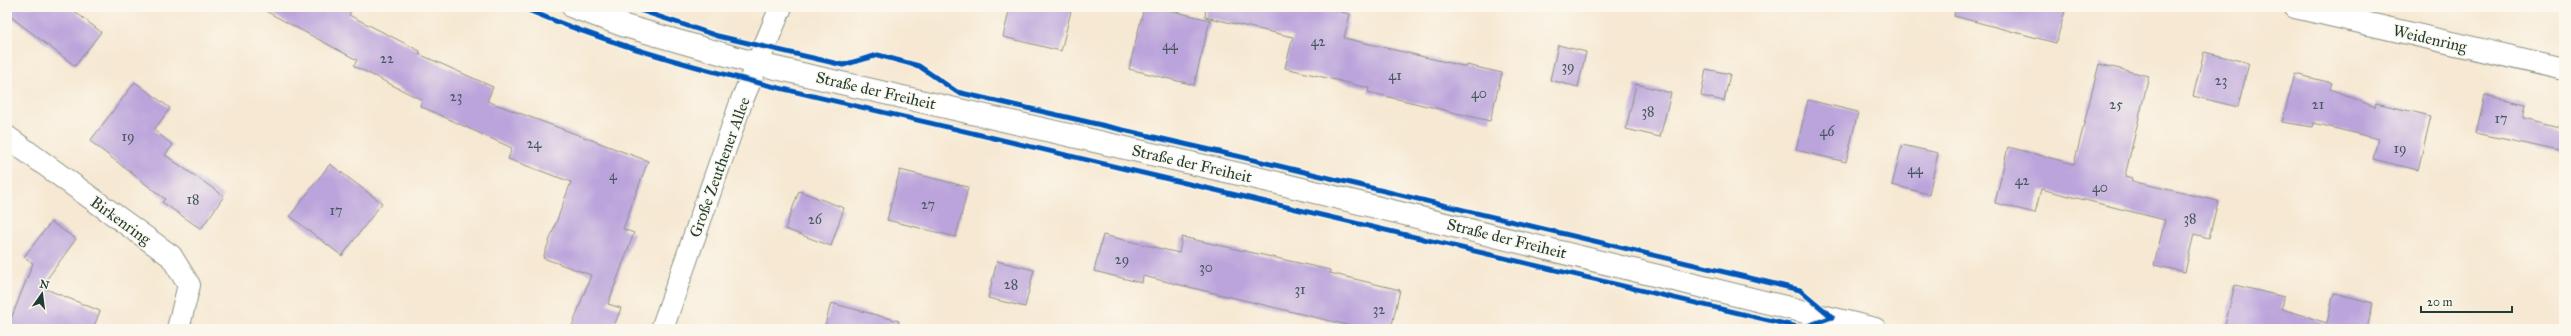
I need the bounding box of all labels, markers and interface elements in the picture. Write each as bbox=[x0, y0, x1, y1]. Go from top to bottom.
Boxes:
street label: Weidenring bbox=[2391, 21, 2469, 57]
house number: 42 bbox=[1311, 33, 1325, 50]
house number: 44 bbox=[1162, 37, 1179, 54]
house number: 22 bbox=[380, 50, 394, 67]
house number: 39 bbox=[1561, 58, 1575, 75]
street label: Straße der Freiheit bbox=[814, 67, 938, 114]
house number: 41 bbox=[1388, 67, 1402, 84]
house number: 23 bbox=[2215, 72, 2227, 89]
house number: 40 bbox=[1471, 85, 1487, 102]
house number: 23 bbox=[450, 88, 462, 105]
street label: Große Zeuthener Allee bbox=[685, 94, 754, 240]
house number: 25 bbox=[2109, 96, 2123, 113]
house number: 21 bbox=[2312, 96, 2325, 113]
house number: 38 bbox=[1641, 103, 1655, 120]
house number: 17 bbox=[2494, 110, 2508, 127]
house number: 46 bbox=[1820, 123, 1835, 140]
house number: 19 bbox=[122, 128, 134, 145]
house number: 24 bbox=[527, 135, 543, 152]
street label: Straße der Freiheit bbox=[1130, 140, 1254, 187]
house number: 19 bbox=[2394, 140, 2406, 157]
house number: 44 bbox=[1907, 161, 1924, 178]
house number: 4 bbox=[609, 167, 618, 184]
house number: 42 bbox=[2015, 172, 2029, 189]
house number: 40 bbox=[2092, 179, 2108, 196]
house number: 18 bbox=[187, 191, 199, 208]
street label: Birkenring bbox=[86, 192, 155, 250]
house number: 27 bbox=[921, 196, 935, 213]
house number: 17 bbox=[329, 202, 343, 219]
house number: 38 bbox=[2183, 210, 2197, 227]
house number: 26 bbox=[808, 211, 823, 228]
street label: Straße der Freiheit bbox=[1445, 214, 1569, 263]
house number: 29 bbox=[1115, 251, 1129, 268]
house number: 30 bbox=[1199, 259, 1213, 276]
north arrow bbox=[22, 274, 62, 314]
house number: 28 bbox=[1004, 276, 1018, 293]
text: N bbox=[38, 277, 51, 292]
house number: 31 bbox=[1294, 281, 1306, 298]
scale bar bbox=[2421, 288, 2512, 314]
text: 20 m bbox=[2427, 295, 2453, 309]
house number: 32 bbox=[1373, 301, 1385, 318]

